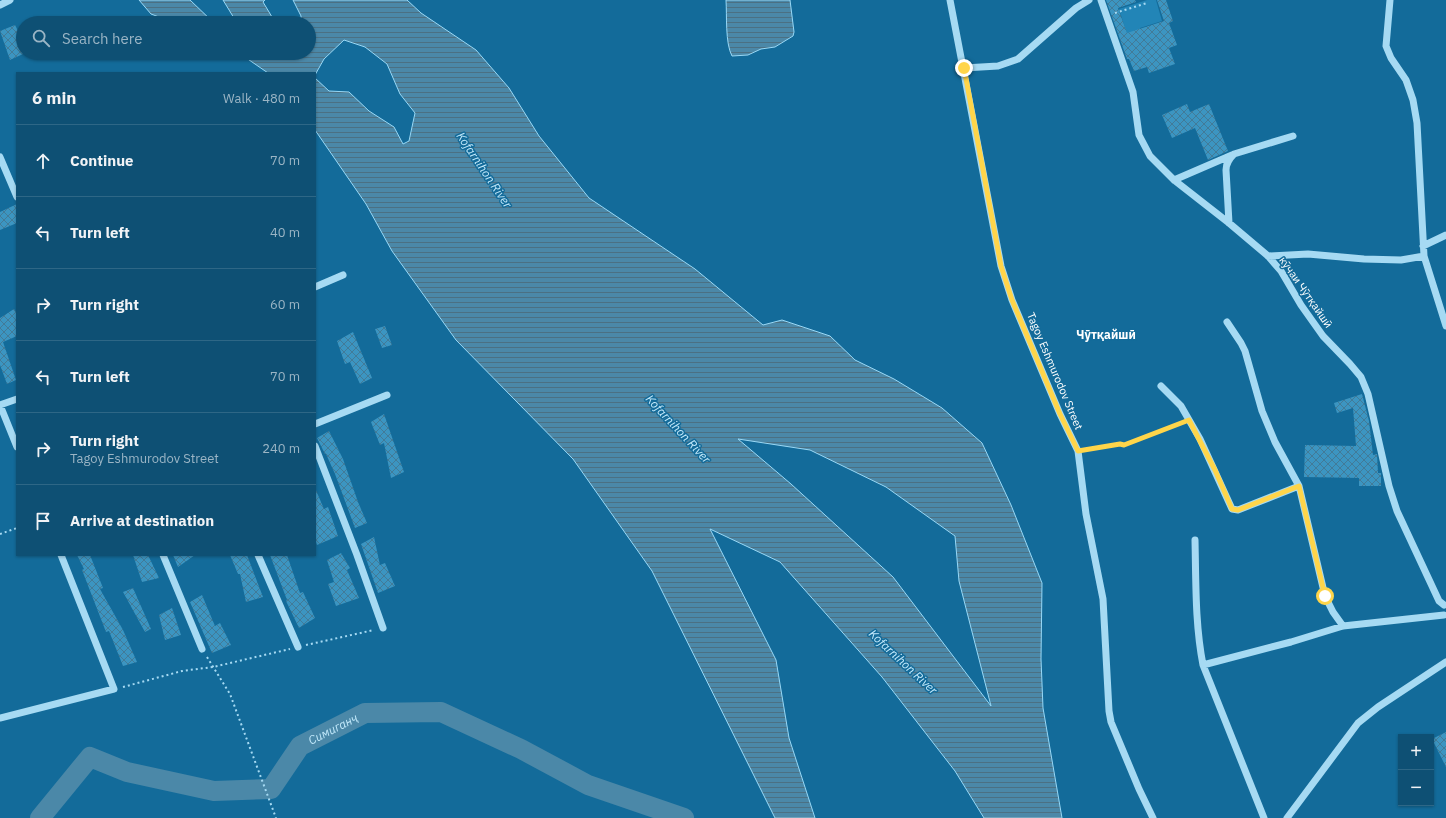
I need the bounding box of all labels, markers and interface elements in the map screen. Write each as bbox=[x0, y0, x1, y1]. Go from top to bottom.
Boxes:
search box bbox=[16, 16, 316, 60]
icon: search bbox=[30, 27, 52, 49]
text: Search here bbox=[62, 29, 142, 48]
route end bbox=[955, 59, 973, 77]
text: 6 min bbox=[32, 87, 76, 109]
text: Walk · 480 m bbox=[223, 90, 300, 107]
water label: Kofarnihon River bbox=[454, 129, 516, 211]
icon: ahead bbox=[32, 150, 54, 172]
text: Continue bbox=[70, 151, 134, 170]
text: 70 m bbox=[270, 152, 300, 169]
icon: left bbox=[32, 222, 54, 244]
text: Turn left bbox=[70, 223, 130, 242]
text: 40 m bbox=[270, 224, 300, 241]
street label: кӯчаи Чӯтқайшӣ bbox=[1276, 254, 1336, 330]
icon: right bbox=[32, 294, 54, 316]
text: Turn right bbox=[70, 295, 139, 314]
text: 60 m bbox=[270, 296, 300, 313]
street label: Tagoy Eshmurodov Street bbox=[1024, 310, 1086, 432]
district label: Чӯтқайшӣ bbox=[1076, 327, 1136, 342]
icon: left bbox=[32, 366, 54, 388]
text: Turn left bbox=[70, 367, 130, 386]
text: 70 m bbox=[270, 368, 300, 385]
water label: Kofarnihon River bbox=[643, 391, 714, 467]
text: Turn right bbox=[70, 431, 139, 450]
icon: right bbox=[32, 438, 54, 460]
text: 240 m bbox=[262, 440, 300, 457]
text: Tagoy Eshmurodov Street bbox=[70, 450, 219, 467]
icon: arrive bbox=[32, 510, 54, 532]
text: Arrive at destination bbox=[70, 511, 214, 530]
route start bbox=[1316, 587, 1334, 605]
water label: Kofarnihon River bbox=[866, 626, 941, 698]
water label: Симиганҷ bbox=[306, 710, 360, 748]
map controls bbox=[1398, 734, 1434, 806]
button: + bbox=[1398, 734, 1434, 770]
button: − bbox=[1398, 770, 1434, 806]

